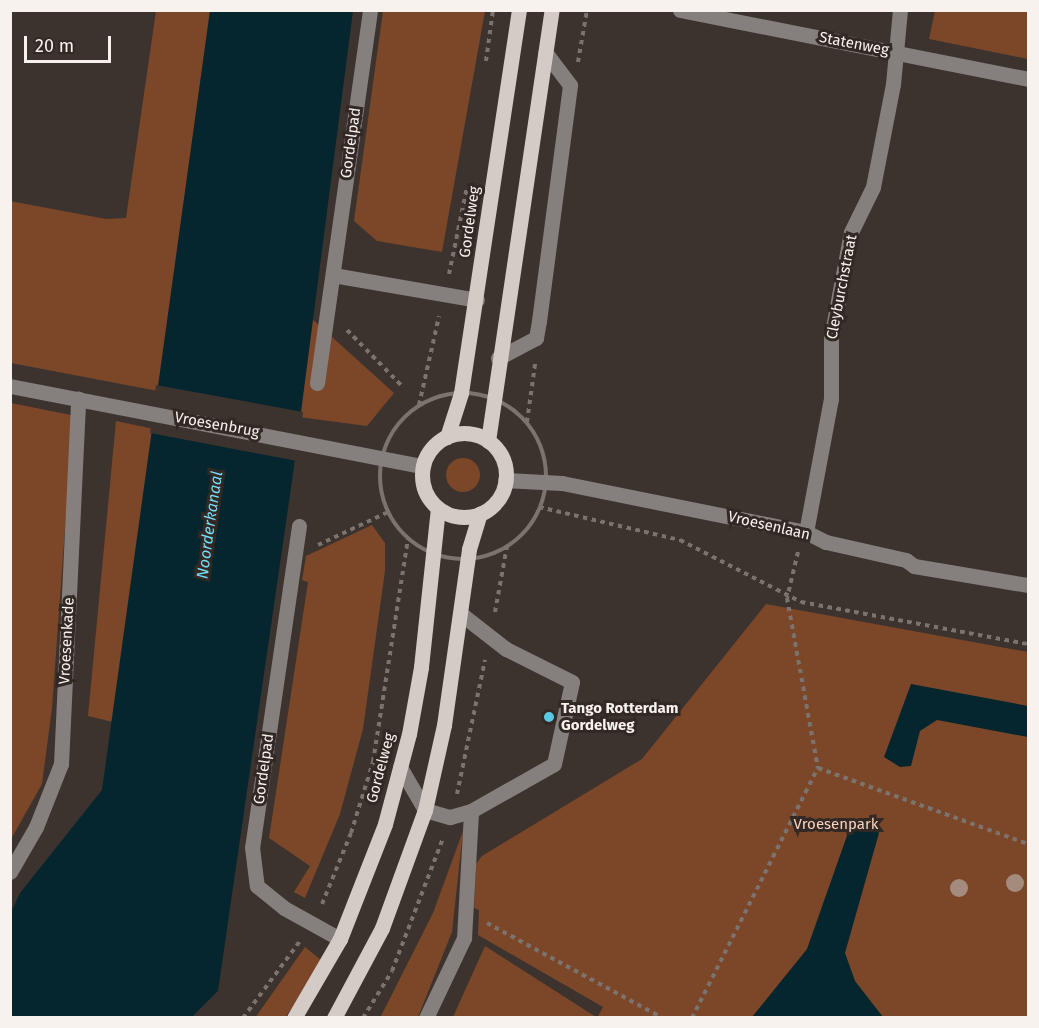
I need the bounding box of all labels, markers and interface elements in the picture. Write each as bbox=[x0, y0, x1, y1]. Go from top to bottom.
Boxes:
scale bar bbox=[27, 24, 114, 62]
street label: Statenweg bbox=[818, 28, 890, 60]
text: 20 m bbox=[35, 35, 74, 57]
street label: Gordelpad bbox=[337, 107, 365, 179]
street label: Gordelweg bbox=[456, 185, 484, 259]
street label: Cleyburchstraat bbox=[823, 233, 861, 341]
street label: Vroesenbrug bbox=[173, 409, 261, 441]
water label: Noorderkanaal bbox=[193, 470, 227, 580]
street label: Vroesenlaan bbox=[726, 508, 812, 544]
street label: Vroesenkade bbox=[56, 597, 78, 685]
place label: Tango Rotterdam Gordelweg bbox=[561, 699, 678, 734]
marker: Tango Rotterdam Gordelweg bbox=[542, 710, 556, 724]
street label: Gordelweg bbox=[363, 731, 399, 805]
street label: Gordelpad bbox=[250, 733, 278, 805]
park label: Vroesenpark bbox=[794, 816, 878, 834]

